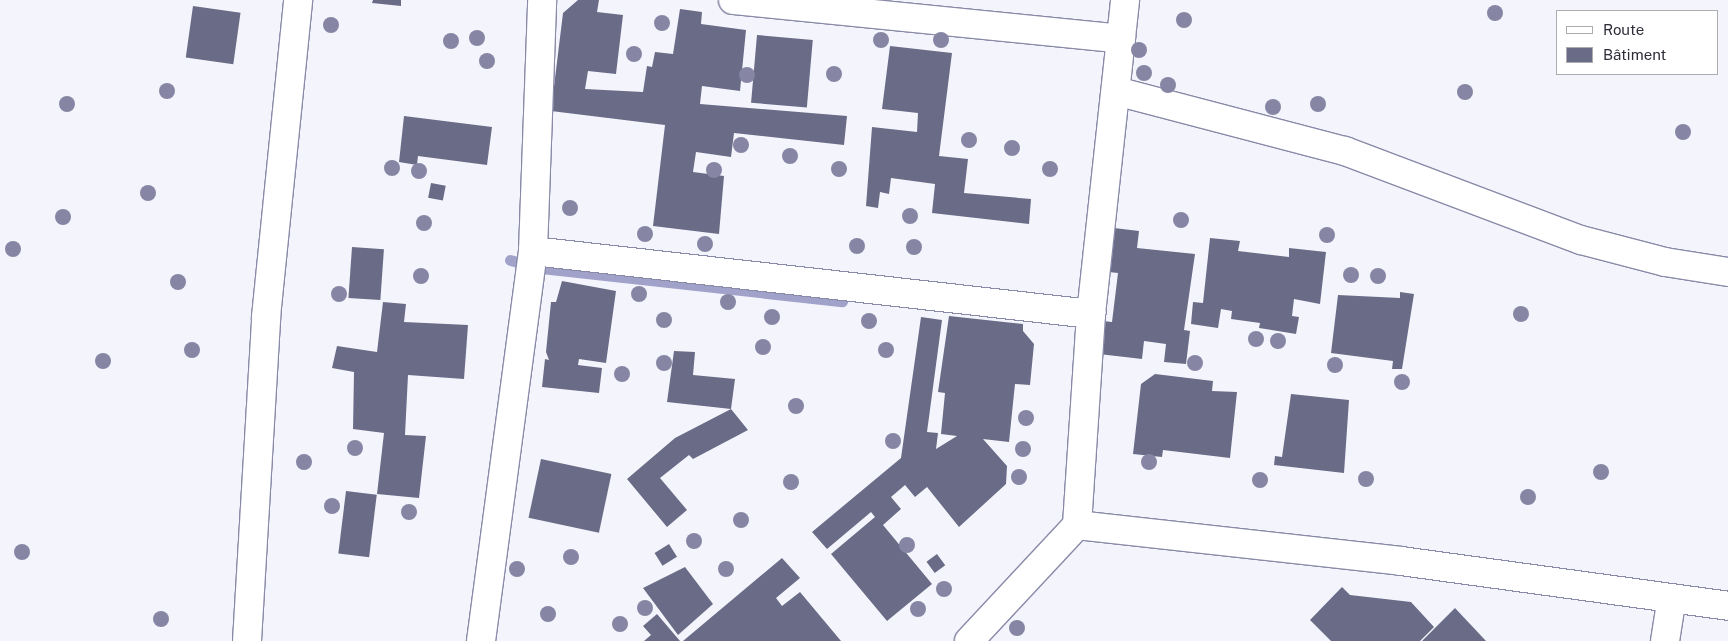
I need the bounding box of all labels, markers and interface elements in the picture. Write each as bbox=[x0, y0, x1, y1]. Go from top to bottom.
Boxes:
legend bbox=[1556, 10, 1718, 75]
text: Route bbox=[1603, 21, 1644, 38]
text: Bâtiment bbox=[1603, 46, 1666, 63]

